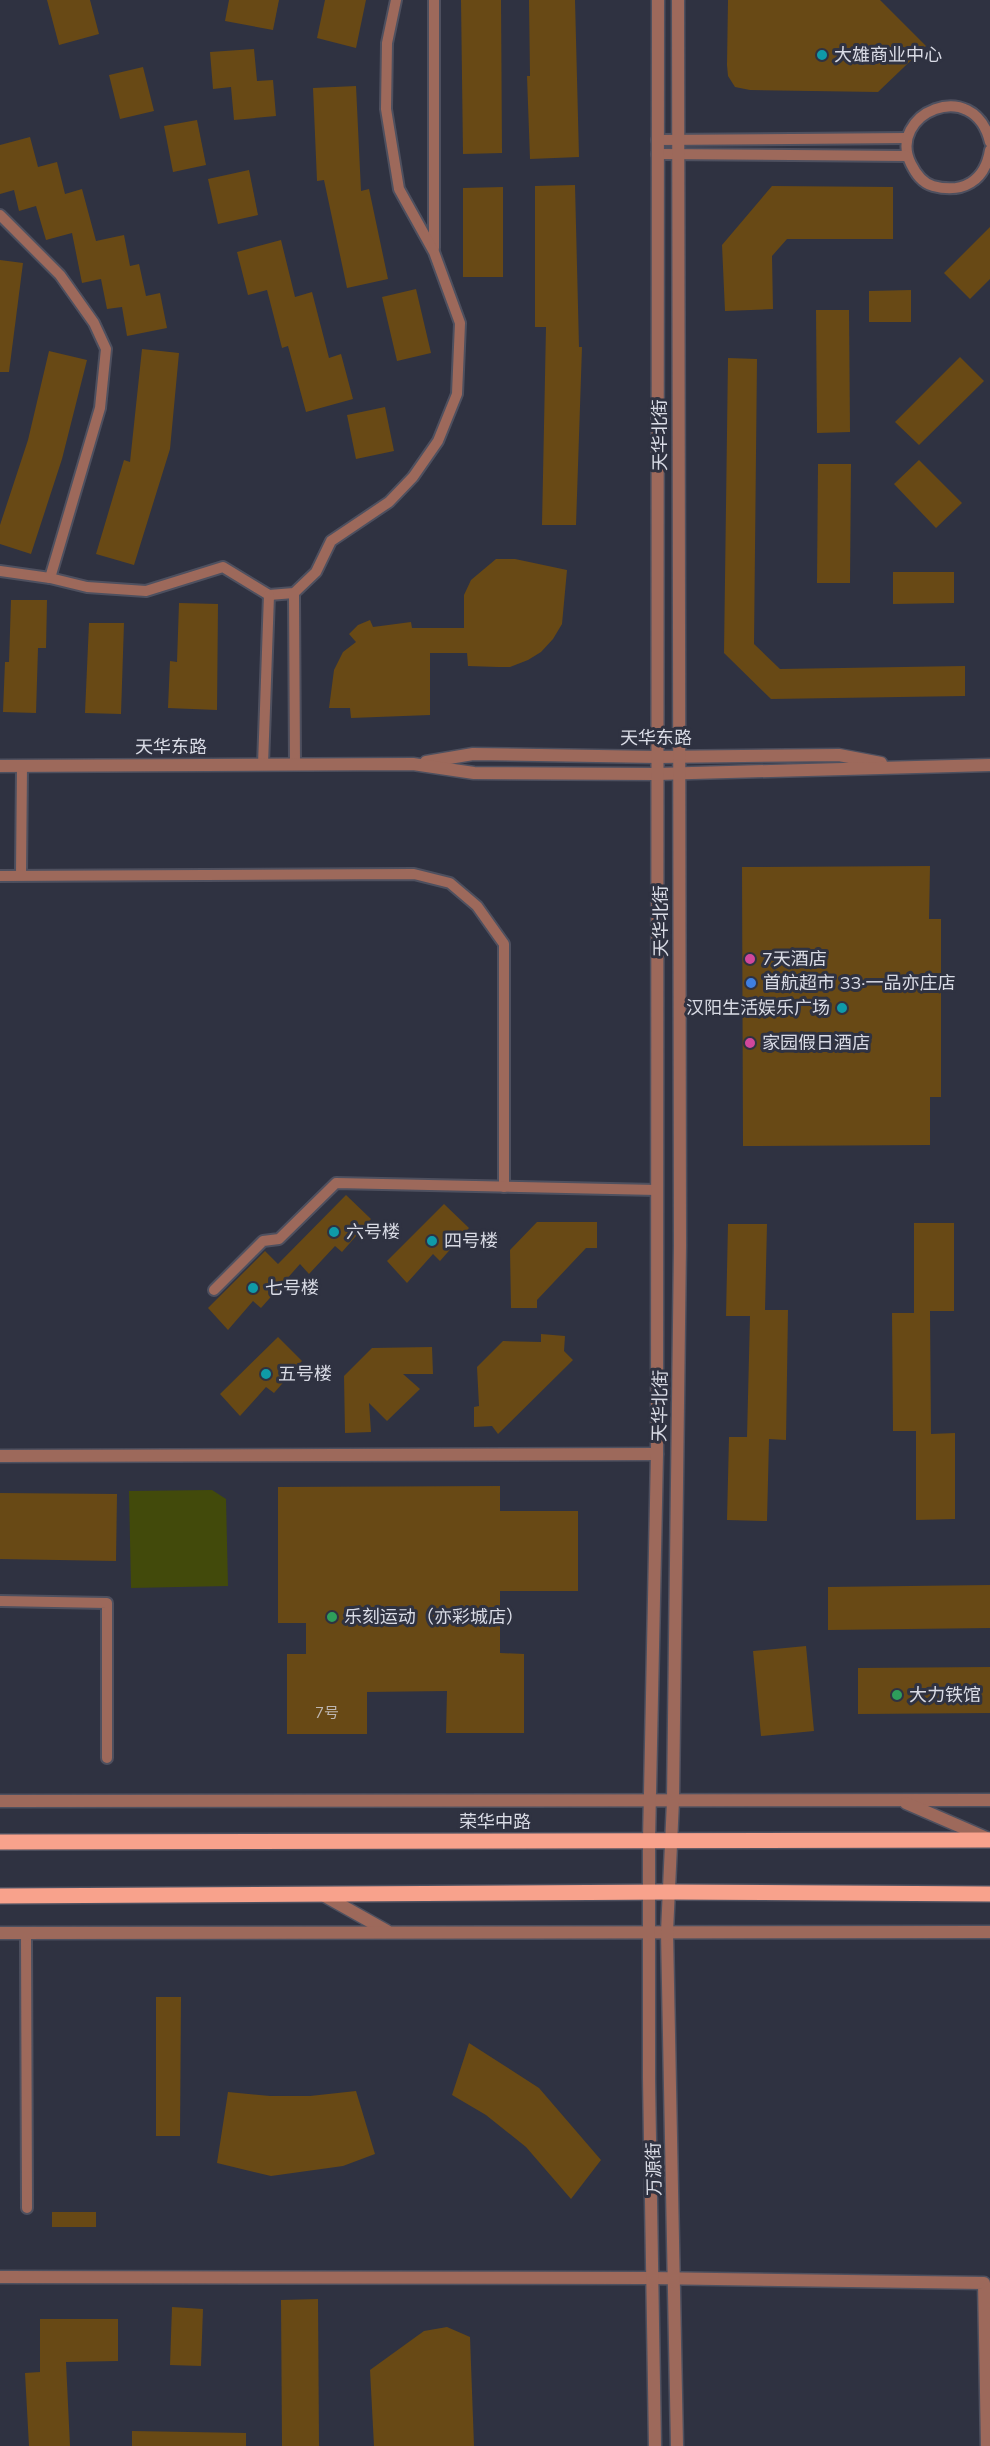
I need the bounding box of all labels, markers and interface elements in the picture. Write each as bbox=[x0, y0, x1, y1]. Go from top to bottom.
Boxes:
place label: 大雄商业中心 bbox=[834, 43, 942, 66]
marker: 大雄商业中心 bbox=[815, 48, 829, 62]
street label: 天华北街 bbox=[648, 399, 671, 471]
street label: 天华东路 bbox=[620, 726, 692, 749]
street label: 天华东路 bbox=[135, 735, 207, 758]
street label: 天华北街 bbox=[649, 885, 672, 957]
place label: 7天酒店 bbox=[762, 947, 827, 970]
marker: 7天酒店 bbox=[743, 952, 757, 966]
place label: 首航超市 33·一品亦庄店 bbox=[763, 971, 955, 994]
marker: 首航超市 33·一品亦庄店 bbox=[744, 976, 758, 990]
place label: 汉阳生活娱乐广场 bbox=[686, 996, 830, 1019]
marker: 汉阳生活娱乐广场 bbox=[835, 1001, 849, 1015]
place label: 家园假日酒店 bbox=[762, 1031, 870, 1054]
marker: 家园假日酒店 bbox=[743, 1036, 757, 1050]
place label: 六号楼 bbox=[346, 1220, 400, 1243]
marker: 六号楼 bbox=[327, 1225, 341, 1239]
place label: 四号楼 bbox=[444, 1229, 498, 1252]
marker: 四号楼 bbox=[425, 1234, 439, 1248]
place label: 七号楼 bbox=[265, 1276, 319, 1299]
marker: 七号楼 bbox=[246, 1281, 260, 1295]
place label: 五号楼 bbox=[278, 1362, 332, 1385]
marker: 五号楼 bbox=[259, 1367, 273, 1381]
street label: 天华北街 bbox=[647, 1370, 672, 1442]
place label: 乐刻运动（亦彩城店） bbox=[344, 1605, 524, 1628]
marker: 乐刻运动（亦彩城店） bbox=[325, 1610, 339, 1624]
place label: 大力铁馆 bbox=[909, 1683, 981, 1706]
marker: 大力铁馆 bbox=[890, 1688, 904, 1702]
house number: 7号 bbox=[315, 1703, 339, 1722]
street label: 荣华中路 bbox=[459, 1810, 531, 1833]
street label: 万源街 bbox=[642, 2142, 665, 2196]

